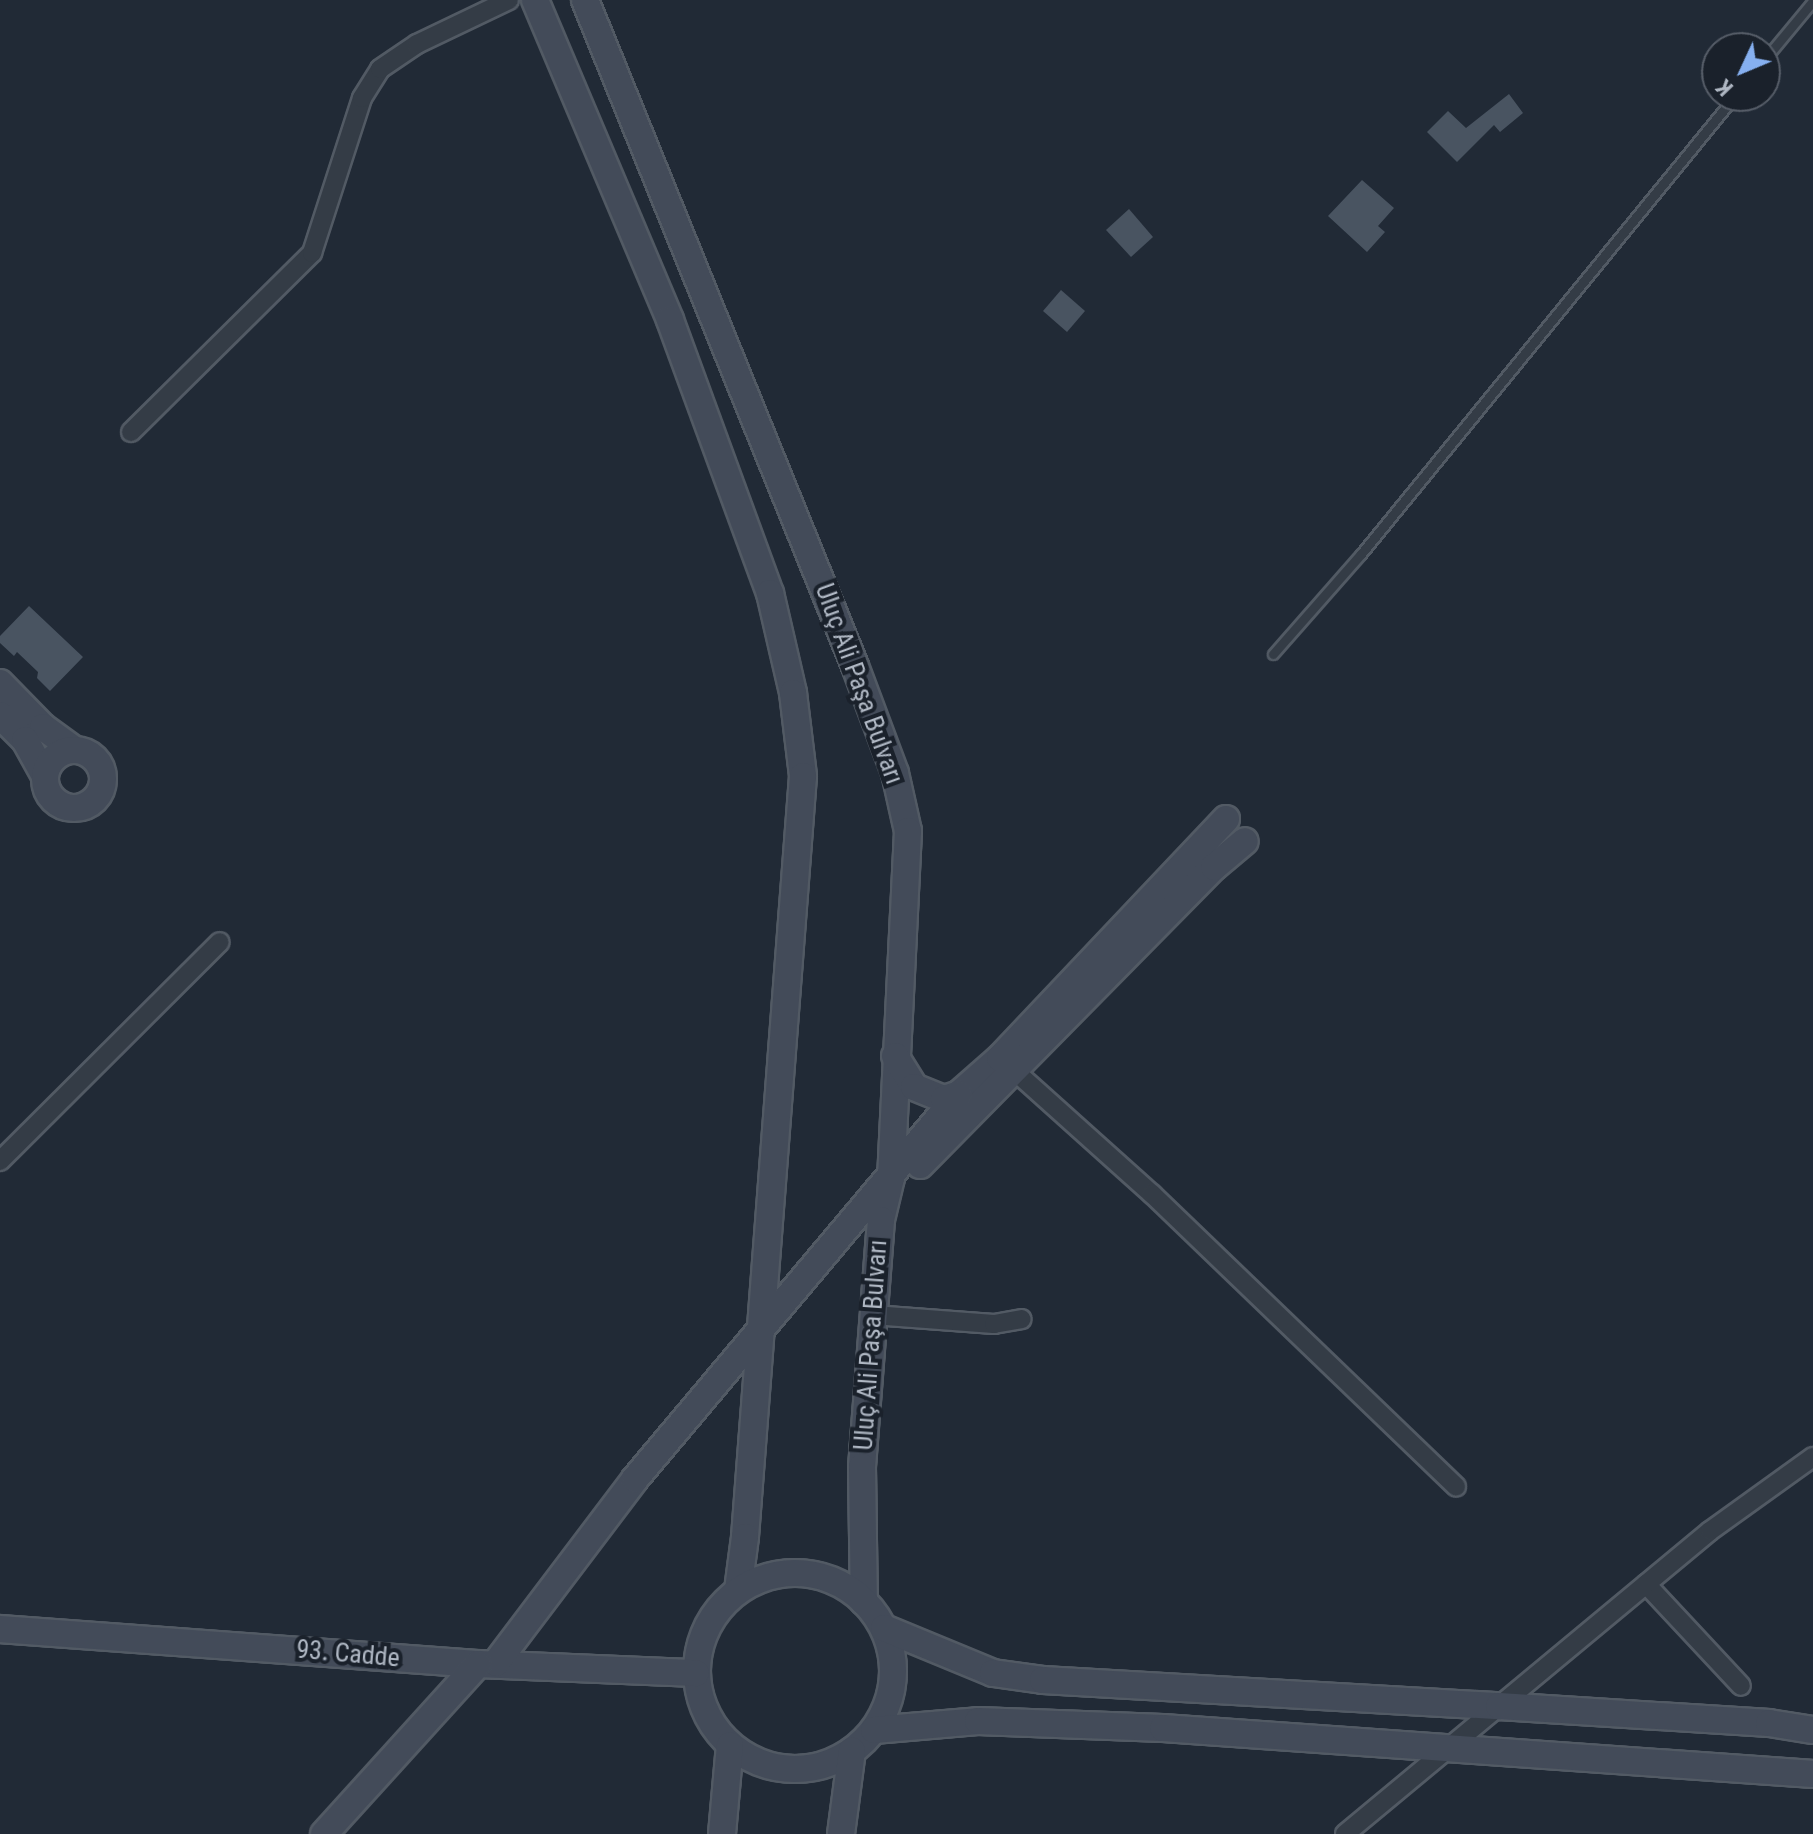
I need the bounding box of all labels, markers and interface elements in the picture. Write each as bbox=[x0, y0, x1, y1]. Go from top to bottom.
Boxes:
north arrow bbox=[1701, 32, 1781, 112]
text: K bbox=[1712, 75, 1738, 101]
street label: Uluç Ali Paşa Bulvarı bbox=[808, 579, 910, 789]
street label: Uluç Ali Paşa Bulvarı bbox=[848, 1239, 894, 1451]
street label: 93. Cadde bbox=[295, 1634, 401, 1674]

